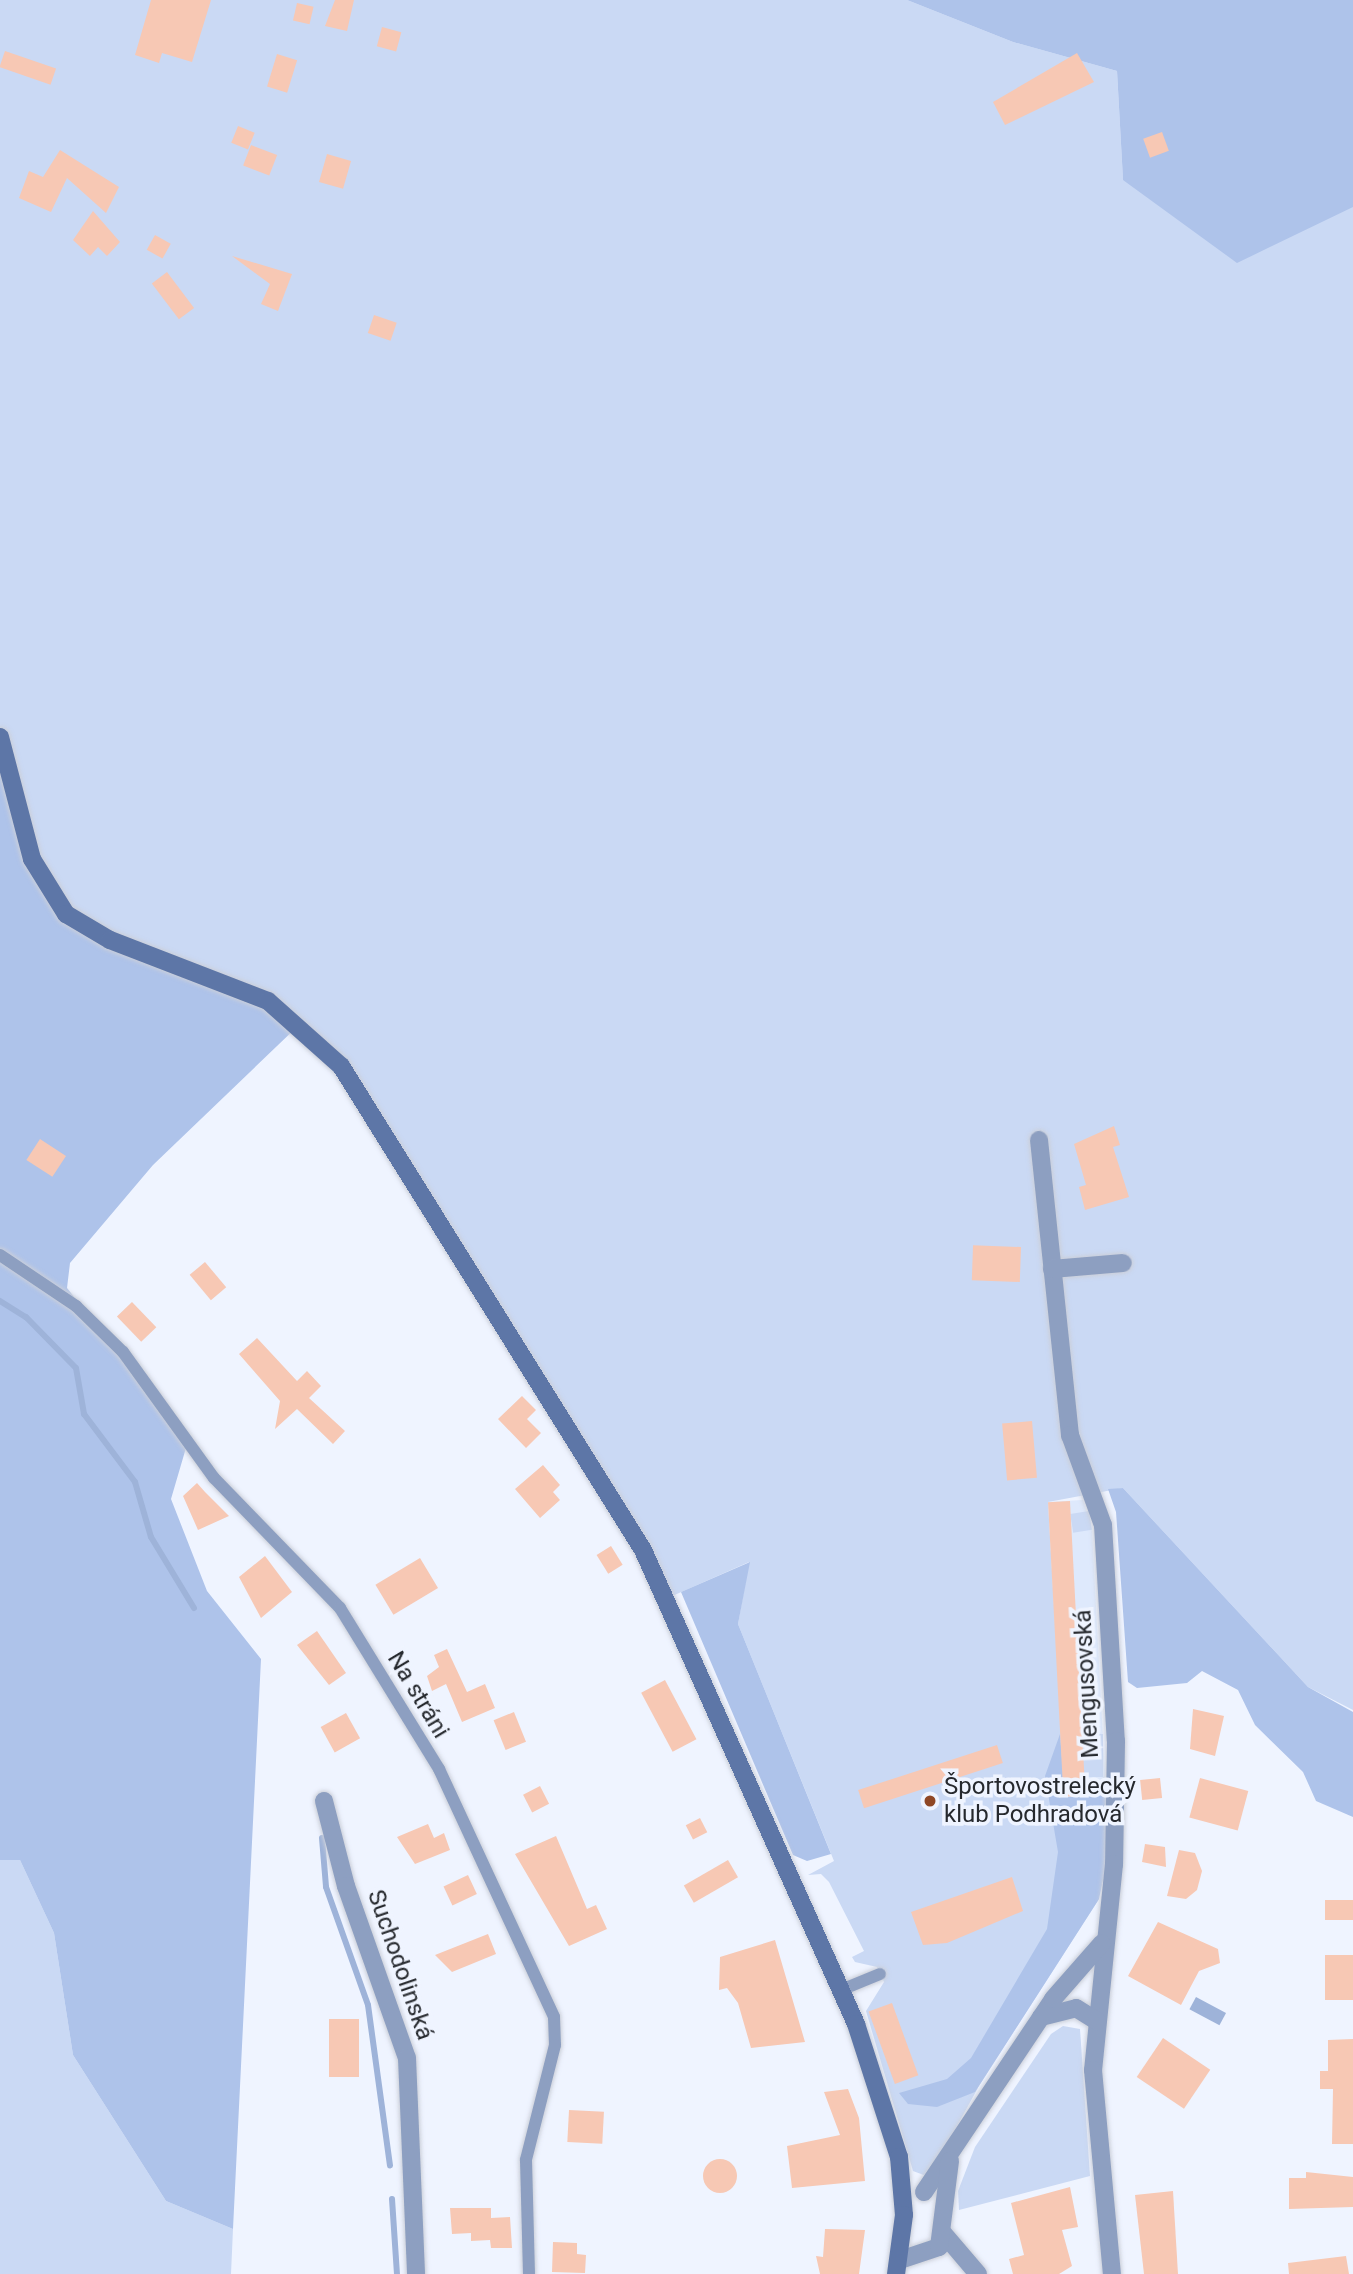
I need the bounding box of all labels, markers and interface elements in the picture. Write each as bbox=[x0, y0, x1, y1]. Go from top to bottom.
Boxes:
street label: Mengusovská bbox=[1069, 1609, 1105, 1759]
street label: Na stráni bbox=[381, 1646, 455, 1744]
place label: Športovostrelecký klub Podhradová bbox=[944, 1773, 1136, 1829]
marker: Športovostrelecký klub Podhradová bbox=[922, 1793, 938, 1809]
street label: Suchodolinská bbox=[361, 1886, 439, 2044]

